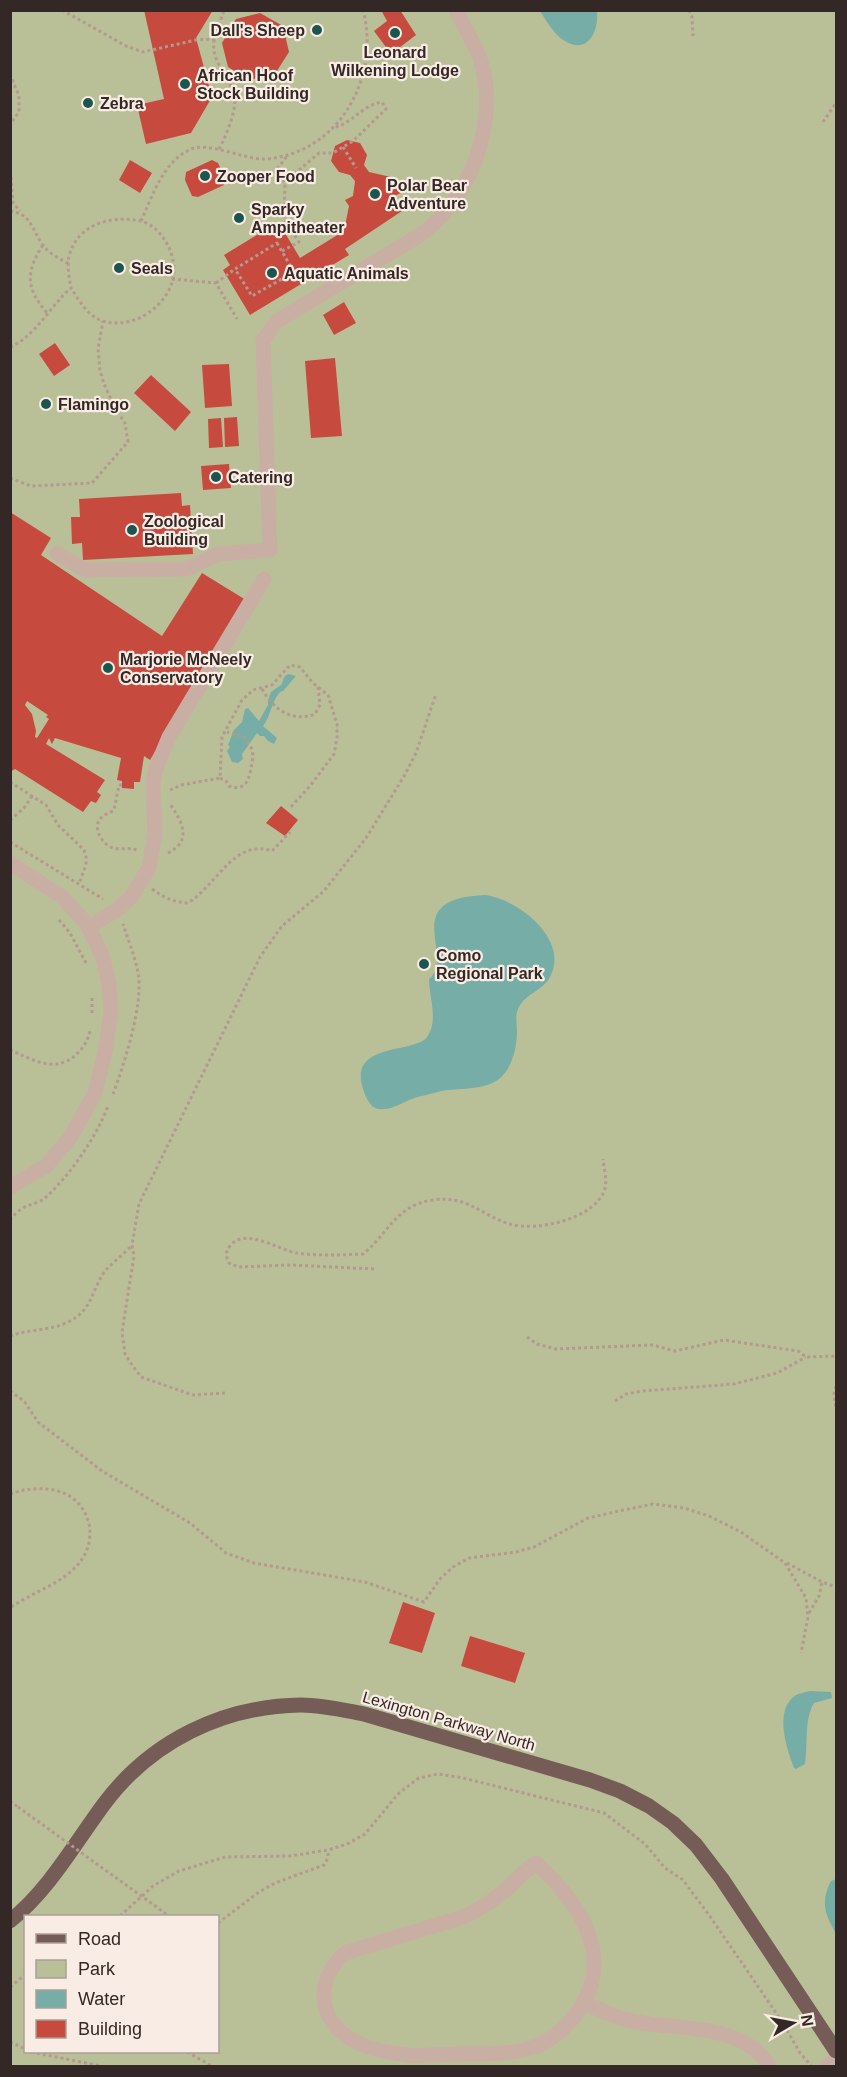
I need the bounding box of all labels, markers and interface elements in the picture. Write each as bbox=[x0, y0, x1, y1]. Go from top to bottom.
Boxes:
place label: Dall's Sheep bbox=[210, 22, 305, 39]
marker: Dall's Sheep bbox=[310, 23, 324, 37]
marker: Leonard Wilkening Lodge bbox=[388, 26, 402, 40]
place label: Leonard Wilkening Lodge bbox=[331, 44, 459, 79]
place label: African Hoof Stock Building bbox=[197, 67, 309, 102]
marker: African Hoof Stock Building bbox=[178, 77, 192, 91]
place label: Zebra bbox=[100, 95, 144, 112]
marker: Zebra bbox=[81, 96, 95, 110]
place label: Zooper Food bbox=[217, 168, 315, 185]
marker: Zooper Food bbox=[198, 169, 212, 183]
place label: Polar Bear Adventure bbox=[387, 177, 467, 212]
marker: Polar Bear Adventure bbox=[368, 187, 382, 201]
place label: Sparky Ampitheater bbox=[251, 201, 344, 236]
marker: Sparky Ampitheater bbox=[232, 211, 246, 225]
place label: Seals bbox=[131, 260, 173, 277]
marker: Seals bbox=[112, 261, 126, 275]
place label: Aquatic Animals bbox=[284, 265, 409, 282]
marker: Aquatic Animals bbox=[265, 266, 279, 280]
place label: Flamingo bbox=[58, 396, 129, 413]
marker: Flamingo bbox=[39, 397, 53, 411]
place label: Catering bbox=[228, 469, 293, 486]
marker: Catering bbox=[209, 470, 223, 484]
place label: Zoological Building bbox=[144, 513, 224, 548]
marker: Zoological Building bbox=[125, 523, 139, 537]
place label: Marjorie McNeely Conservatory bbox=[120, 651, 252, 686]
marker: Marjorie McNeely Conservatory bbox=[101, 661, 115, 675]
place label: Como Regional Park bbox=[436, 947, 543, 982]
marker: Como Regional Park bbox=[417, 957, 431, 971]
street label: Lexington Parkway North bbox=[361, 1688, 537, 1754]
legend bbox=[24, 1915, 219, 2053]
text: Road bbox=[78, 1929, 121, 1949]
text: Park bbox=[78, 1959, 116, 1979]
text: Water bbox=[78, 1989, 125, 2009]
north arrow bbox=[763, 1993, 823, 2053]
text: N bbox=[798, 2013, 817, 2028]
text: Building bbox=[78, 2019, 142, 2039]

